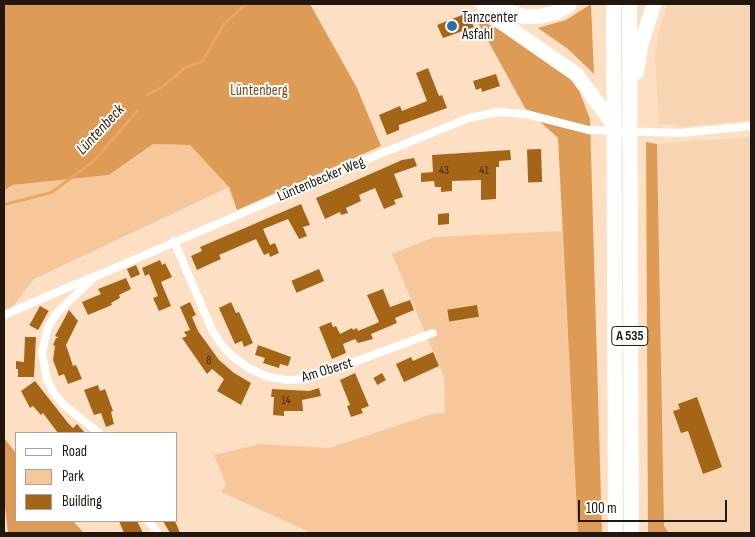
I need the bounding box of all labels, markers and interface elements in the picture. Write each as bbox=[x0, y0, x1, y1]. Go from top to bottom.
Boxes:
place label: Tanzcenter Asfahl bbox=[462, 8, 518, 43]
marker: Tanzcenter Asfahl bbox=[446, 20, 458, 32]
park label: Lüntenberg bbox=[230, 82, 288, 100]
water label: Lüntenbeck bbox=[73, 101, 129, 159]
street label: Lüntenbecker Weg bbox=[275, 152, 367, 206]
house number: 43 bbox=[439, 164, 449, 178]
house number: 41 bbox=[479, 164, 489, 178]
road number: A 535 bbox=[611, 324, 649, 348]
house number: 8 bbox=[206, 354, 212, 368]
street label: Am Oberst bbox=[299, 354, 355, 386]
house number: 14 bbox=[281, 394, 291, 408]
legend bbox=[15, 432, 178, 522]
text: Road bbox=[62, 442, 87, 461]
text: Park bbox=[62, 467, 84, 486]
scale bar bbox=[580, 490, 729, 522]
text: Building bbox=[62, 492, 102, 511]
text: 100 m bbox=[586, 499, 617, 518]

